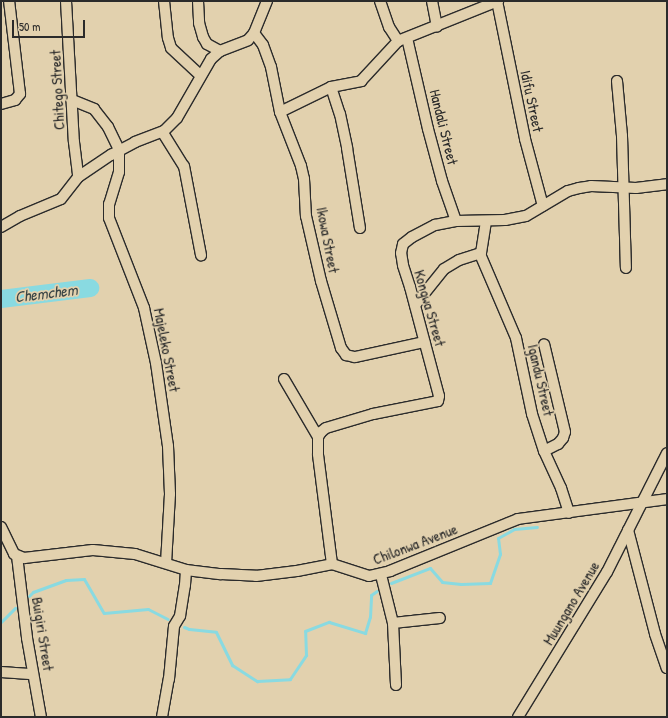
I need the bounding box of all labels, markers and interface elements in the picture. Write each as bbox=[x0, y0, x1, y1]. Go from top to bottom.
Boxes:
scale bar bbox=[14, 12, 87, 38]
text: 50 m bbox=[19, 18, 40, 35]
street label: Chitego Street bbox=[46, 50, 68, 130]
street label: Idifu Street bbox=[517, 69, 547, 133]
street label: Handali Street bbox=[426, 87, 462, 167]
street label: Ikowa Street bbox=[313, 205, 343, 275]
street label: Kongwa Street bbox=[411, 268, 449, 348]
water label: Chemchem bbox=[14, 280, 78, 306]
street label: Majeleko Street bbox=[150, 307, 184, 393]
street label: Igandu Street bbox=[524, 342, 558, 418]
street label: Chilonwa Avenue bbox=[370, 520, 460, 568]
street label: Muungano Avenue bbox=[539, 558, 603, 648]
street label: Buigiri Street bbox=[28, 596, 58, 672]

